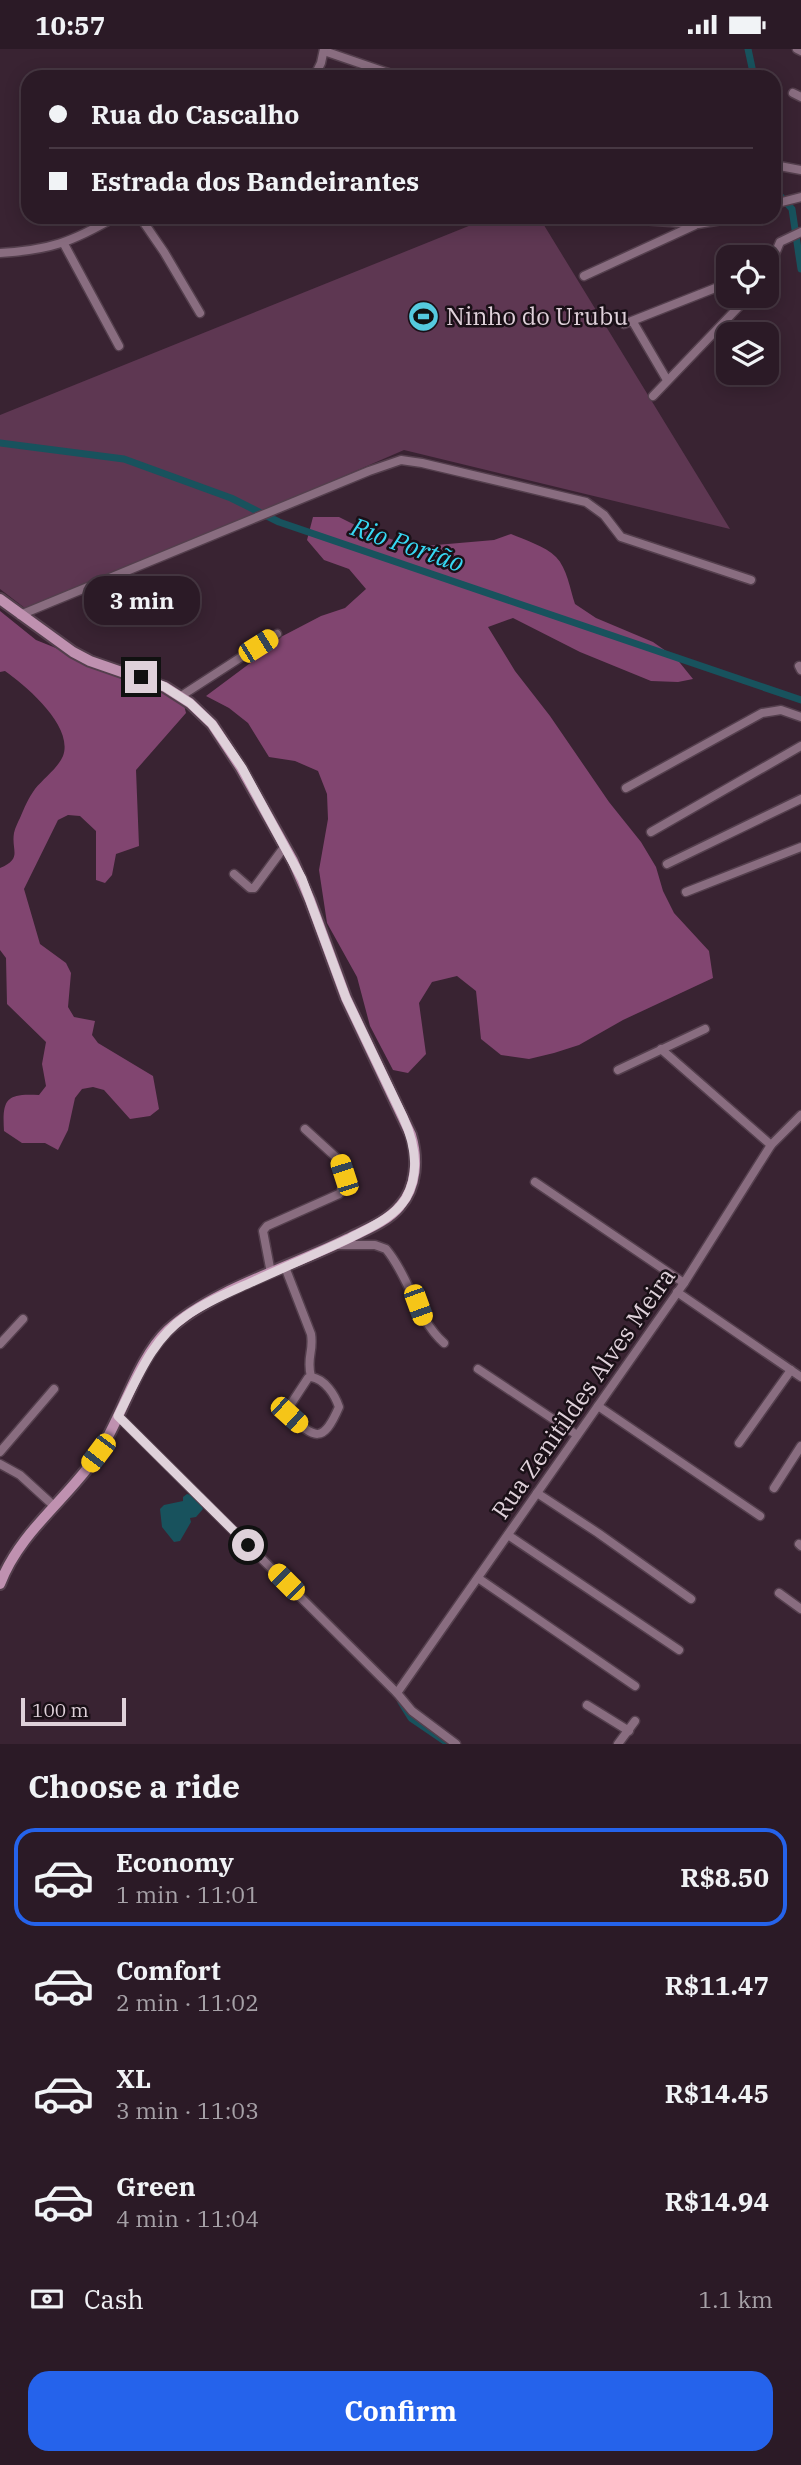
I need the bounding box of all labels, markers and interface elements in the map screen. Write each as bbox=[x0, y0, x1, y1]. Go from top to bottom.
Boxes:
text: 10:57 bbox=[35, 8, 105, 42]
text: Rua do Cascalho bbox=[91, 97, 299, 131]
text: Estrada dos Bandeirantes bbox=[91, 164, 419, 198]
map controls bbox=[716, 245, 779, 385]
button: locate bbox=[716, 245, 779, 308]
sports icon: Ninho do Urubu bbox=[406, 299, 440, 333]
place label: Ninho do Urubu bbox=[446, 300, 628, 332]
button: layers bbox=[716, 322, 779, 385]
water label: Rio Portão bbox=[346, 508, 469, 579]
callout: 3 min bbox=[83, 575, 199, 625]
text: 3 min bbox=[110, 585, 174, 615]
car bbox=[235, 626, 282, 666]
route end bbox=[125, 661, 157, 693]
car bbox=[328, 1152, 361, 1198]
street label: Rua Zenitildes Alves Meira bbox=[484, 1261, 682, 1525]
car bbox=[401, 1282, 436, 1328]
car bbox=[267, 1393, 312, 1437]
car bbox=[77, 1430, 120, 1476]
route start bbox=[232, 1529, 264, 1561]
car bbox=[264, 1560, 309, 1604]
scale bar bbox=[21, 1695, 126, 1727]
text: 100 m bbox=[32, 1698, 89, 1722]
text: Choose a ride bbox=[28, 1765, 240, 1807]
text: Economy bbox=[116, 1845, 234, 1879]
icon: car bbox=[32, 1846, 95, 1909]
text: R$8.50 bbox=[680, 1860, 769, 1894]
text: 1 min · 11:01 bbox=[116, 1879, 259, 1909]
text: Comfort bbox=[116, 1953, 221, 1987]
icon: car bbox=[32, 1954, 95, 2017]
text: R$11.47 bbox=[665, 1968, 769, 2002]
text: 2 min · 11:02 bbox=[116, 1987, 259, 2017]
text: XL bbox=[116, 2061, 151, 2095]
icon: car bbox=[32, 2062, 95, 2125]
text: R$14.45 bbox=[665, 2076, 769, 2110]
text: 3 min · 11:03 bbox=[116, 2095, 259, 2125]
text: Green bbox=[116, 2169, 196, 2203]
icon: car bbox=[32, 2170, 95, 2233]
text: R$14.94 bbox=[665, 2184, 769, 2218]
text: 4 min · 11:04 bbox=[116, 2203, 259, 2233]
icon: cash bbox=[28, 2280, 66, 2318]
text: Cash bbox=[84, 2282, 144, 2316]
text: 1.1 km bbox=[699, 2284, 773, 2314]
button: Confirm bbox=[28, 2371, 773, 2451]

